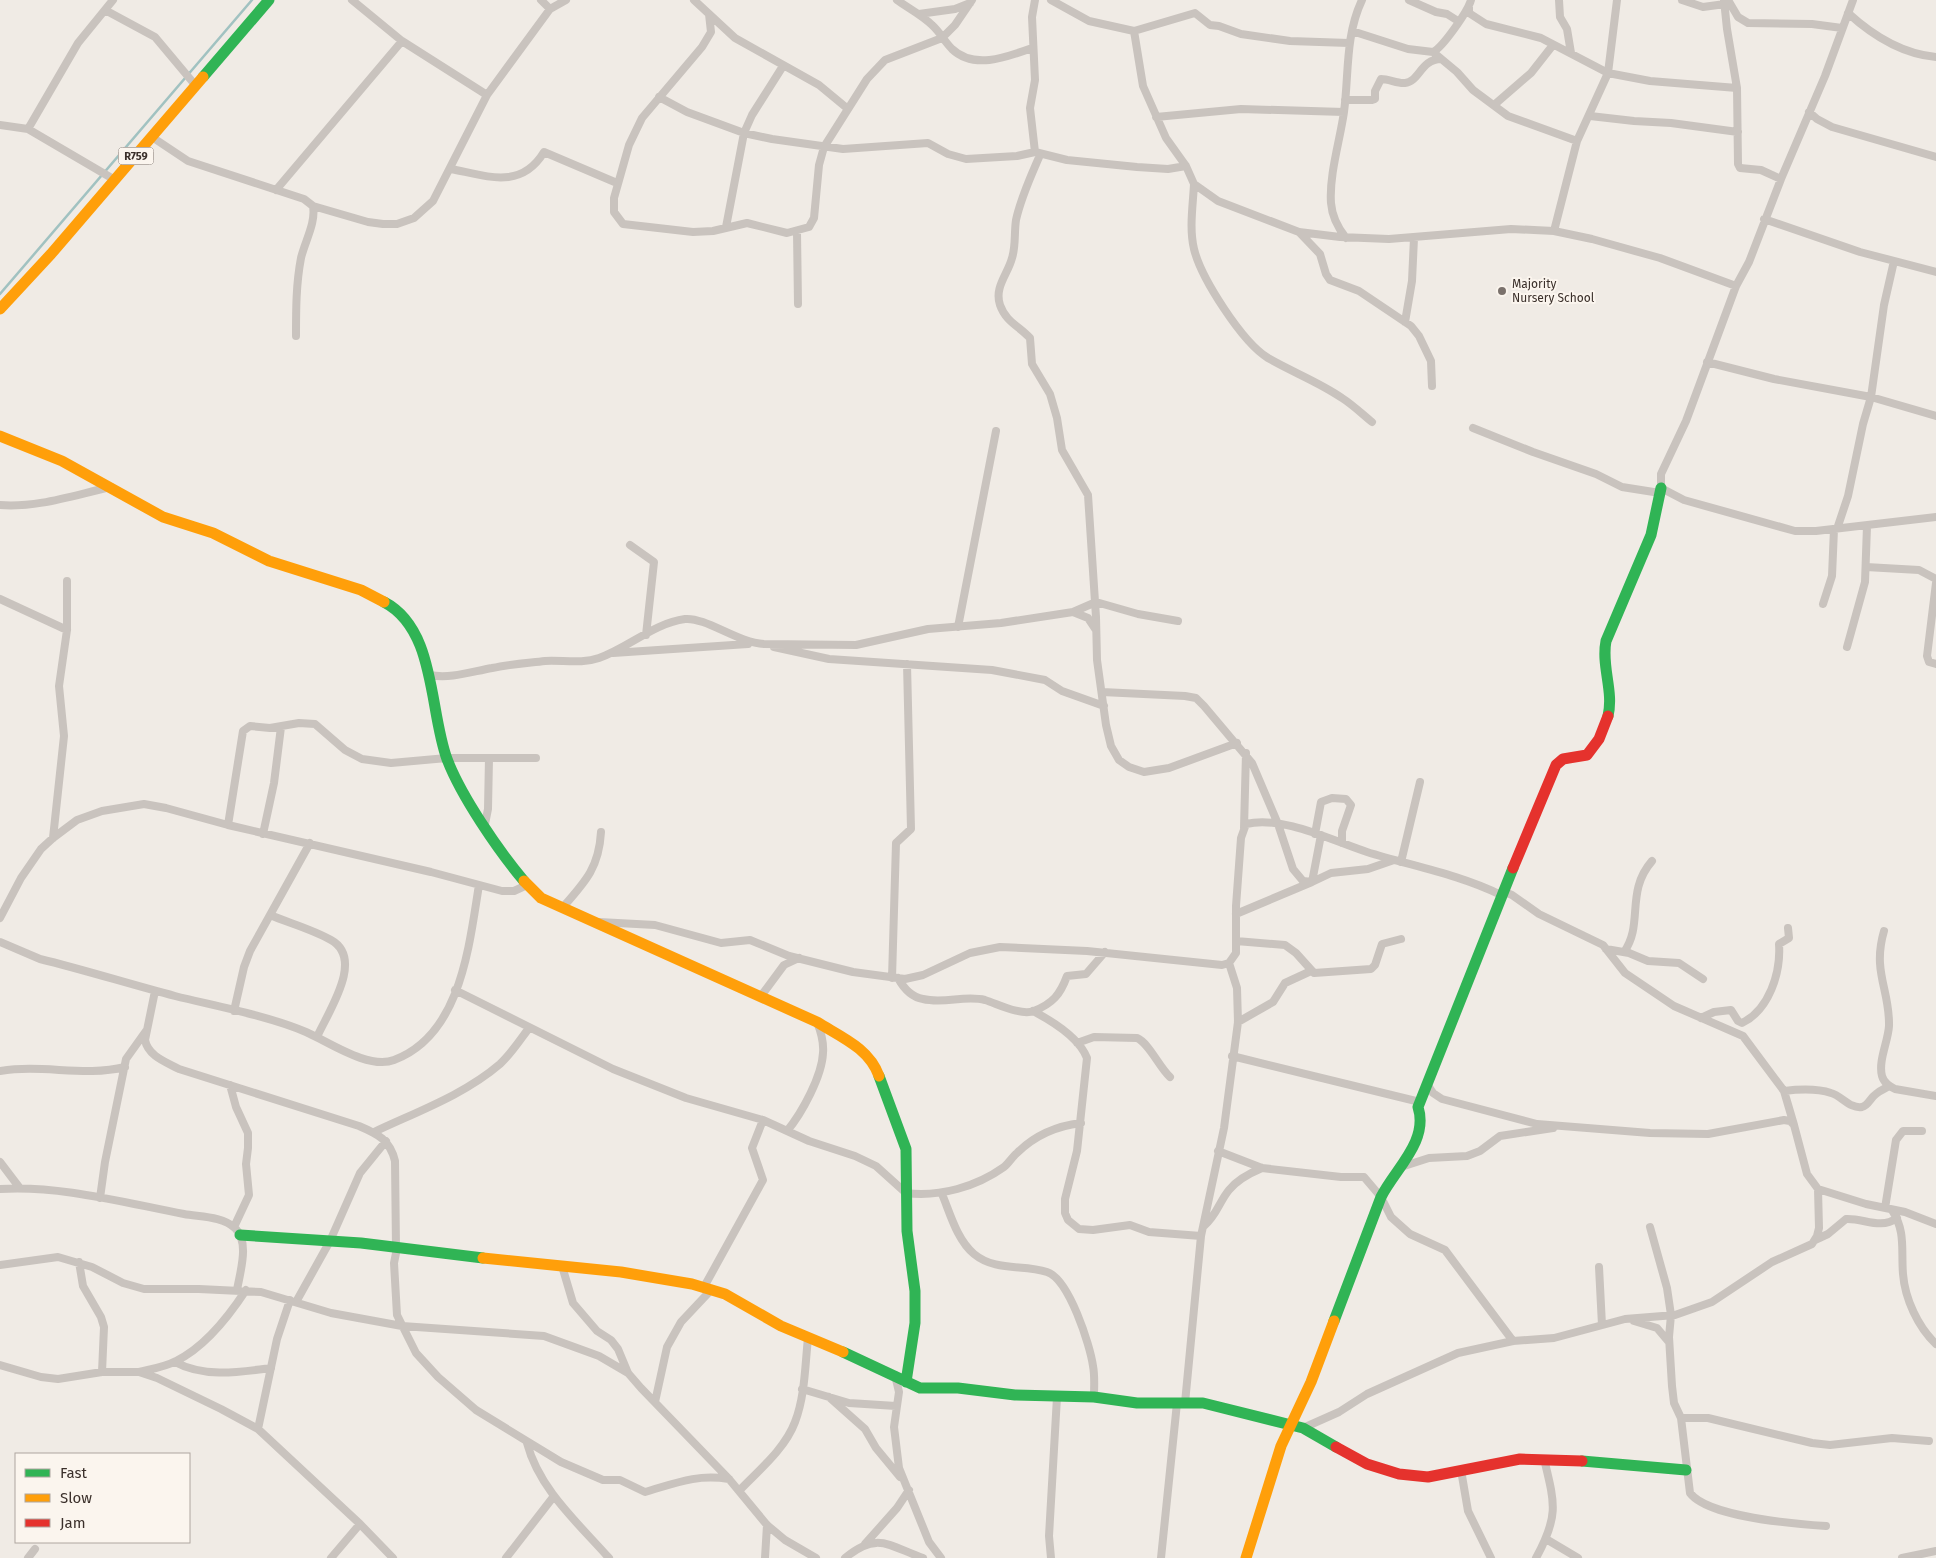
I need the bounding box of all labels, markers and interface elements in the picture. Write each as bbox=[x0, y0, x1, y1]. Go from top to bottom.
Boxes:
road number: R759 bbox=[118, 148, 154, 164]
place label: Majority Nursery School bbox=[1512, 277, 1595, 305]
marker: Majority Nursery School bbox=[1496, 285, 1508, 297]
legend bbox=[15, 1453, 190, 1543]
text: Fast bbox=[60, 1464, 87, 1482]
text: Slow bbox=[60, 1489, 92, 1507]
text: Jam bbox=[60, 1514, 86, 1532]

